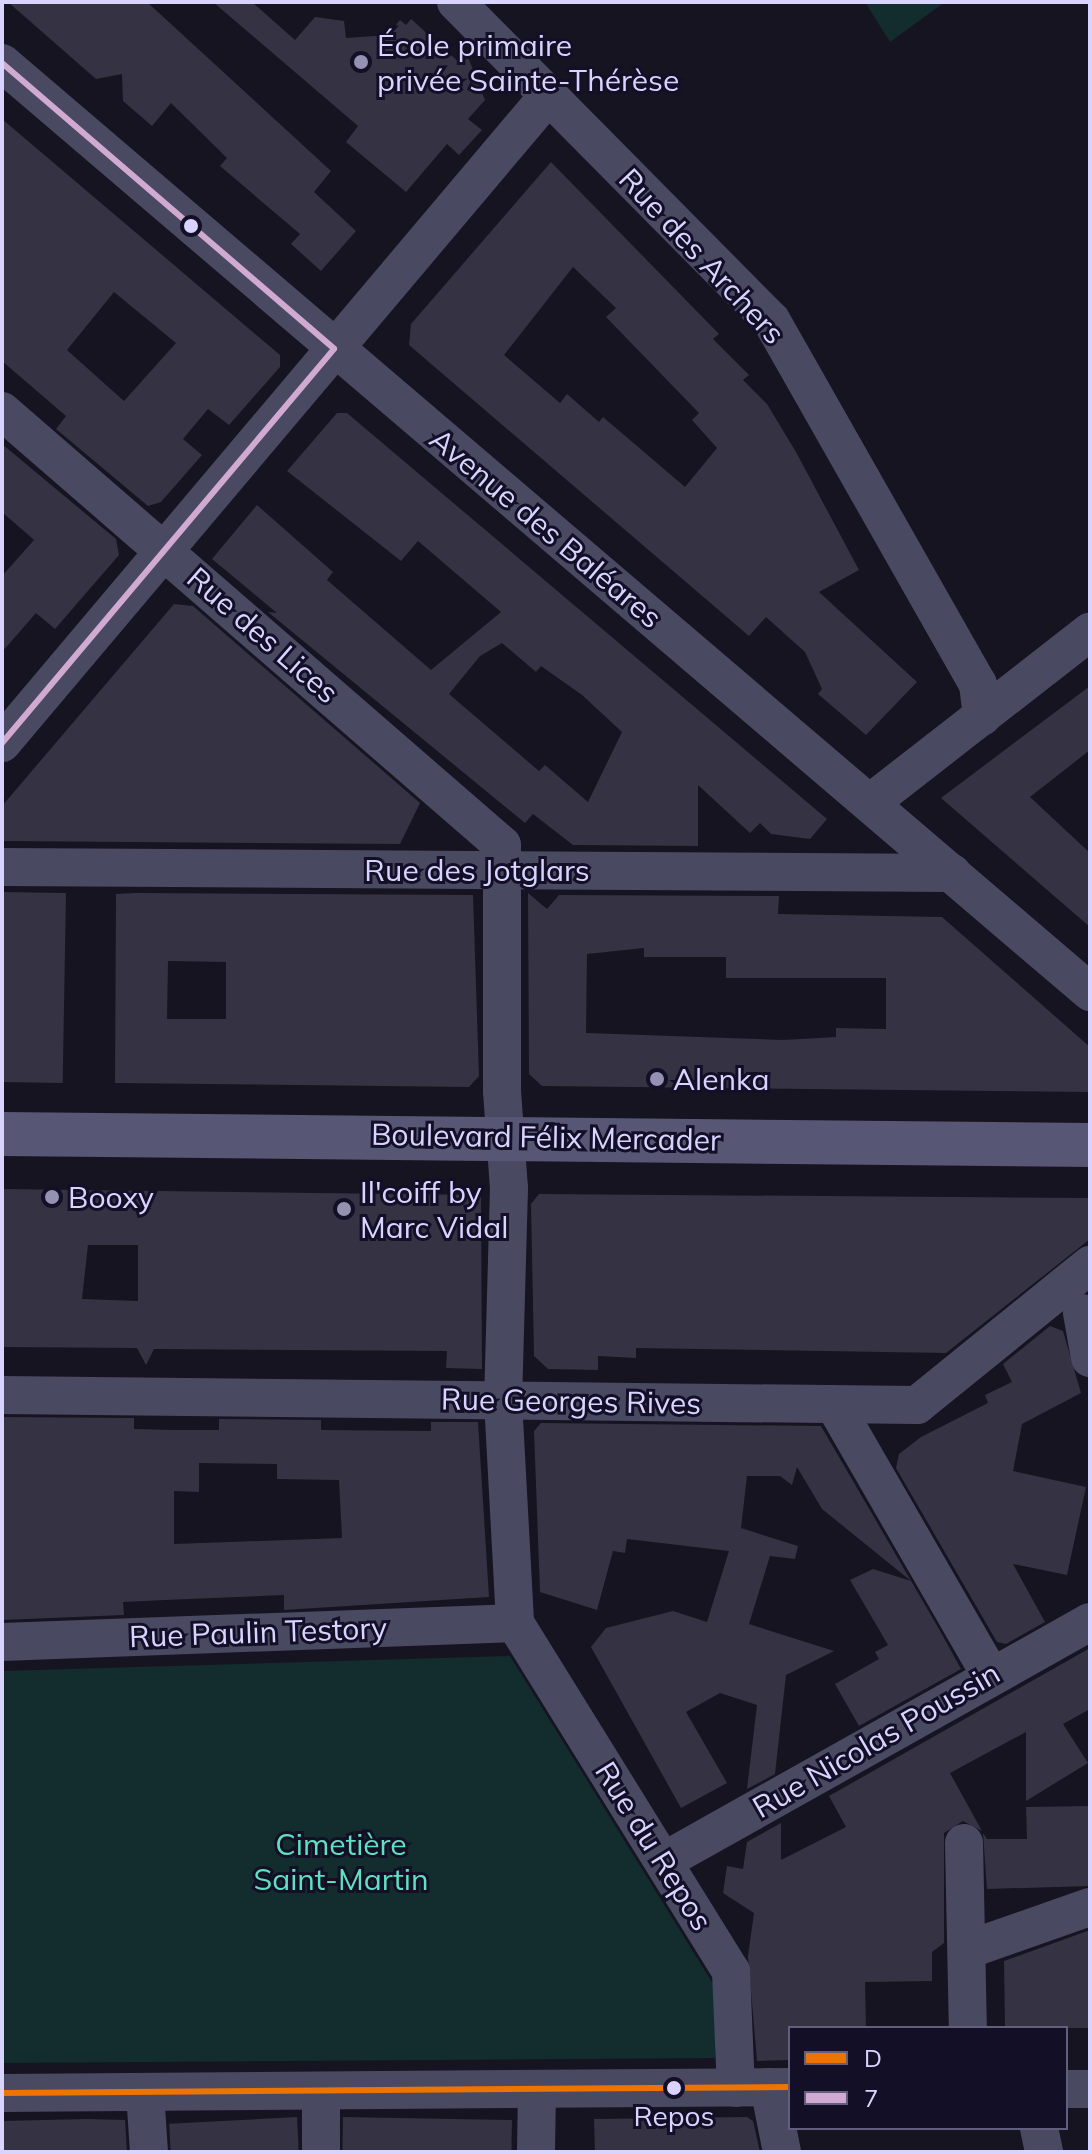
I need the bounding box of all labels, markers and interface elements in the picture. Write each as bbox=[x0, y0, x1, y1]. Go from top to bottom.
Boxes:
place label: École primaire privée Sainte-Thérèse bbox=[377, 27, 679, 98]
marker: École primaire privée Sainte-Thérèse bbox=[352, 53, 370, 71]
street label: Rue des Archers bbox=[612, 161, 792, 351]
unlabelled marker bbox=[183, 218, 199, 234]
street label: Avenue des Baléares bbox=[423, 421, 669, 635]
street label: Rue des Lices bbox=[180, 560, 346, 710]
street label: Rue des Jotglars bbox=[364, 852, 590, 888]
place label: Alenka bbox=[673, 1061, 769, 1097]
marker: Alenka bbox=[648, 1070, 666, 1088]
street label: Boulevard Félix Mercader bbox=[371, 1116, 721, 1158]
place label: Il'coiff by Marc Vidal bbox=[360, 1174, 508, 1244]
place label: Booxy bbox=[68, 1179, 154, 1215]
marker: Booxy bbox=[43, 1188, 61, 1206]
marker: Il'coiff by Marc Vidal bbox=[335, 1200, 353, 1218]
street label: Rue Georges Rives bbox=[441, 1381, 701, 1421]
street label: Rue Paulin Testory bbox=[128, 1610, 388, 1654]
street label: Rue Nicolas Poussin bbox=[746, 1655, 1006, 1825]
street label: Rue du Repos bbox=[588, 1755, 720, 1937]
park label: Cimetière Saint-Martin bbox=[253, 1826, 429, 1896]
legend bbox=[788, 2026, 1068, 2130]
text: D bbox=[864, 2043, 882, 2073]
marker: Repos bbox=[666, 2080, 682, 2096]
text: 7 bbox=[864, 2083, 878, 2113]
place label: Repos bbox=[634, 2099, 714, 2133]

